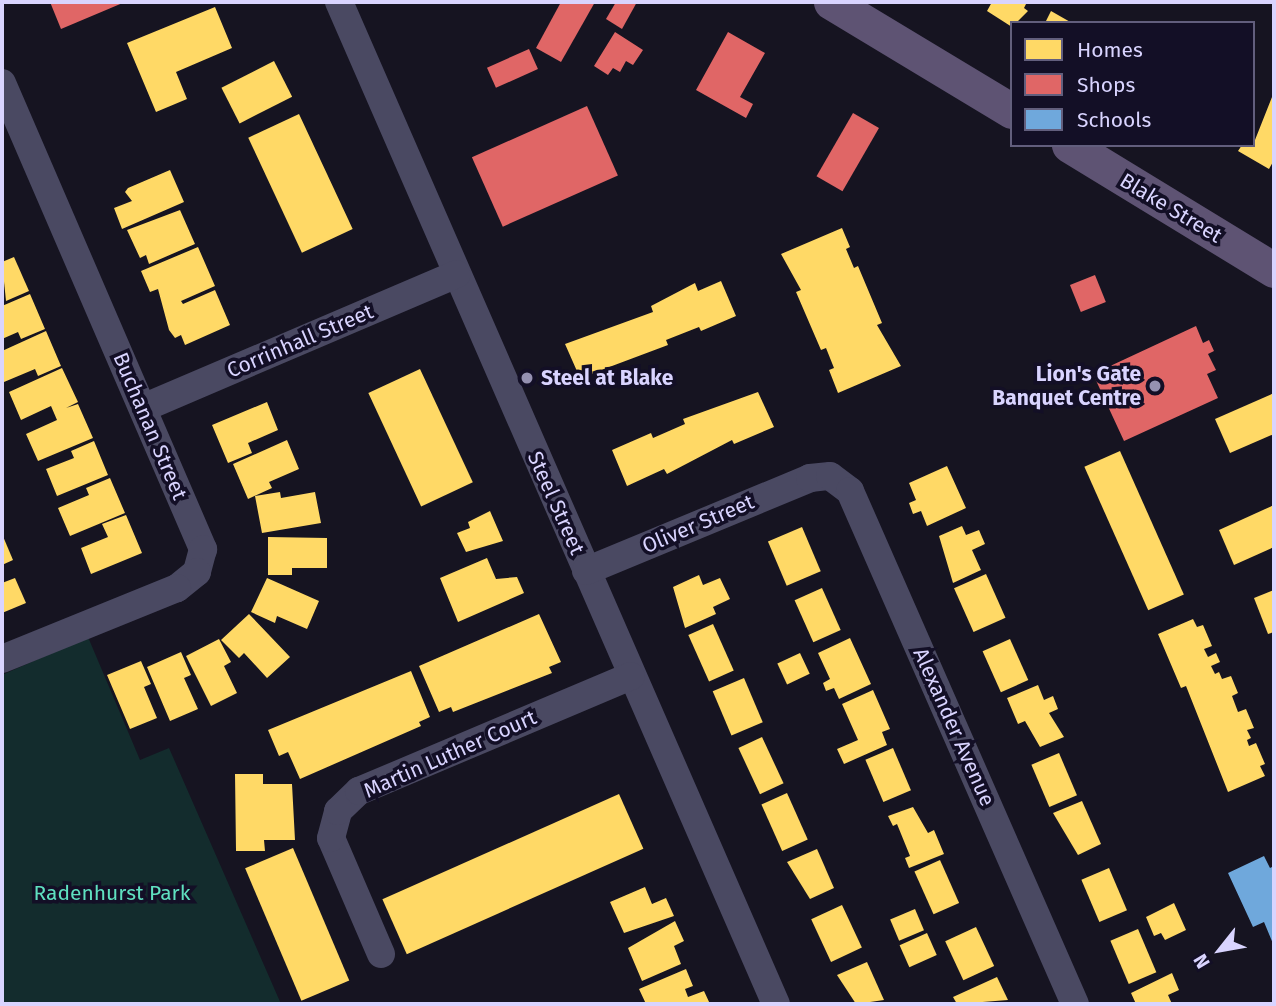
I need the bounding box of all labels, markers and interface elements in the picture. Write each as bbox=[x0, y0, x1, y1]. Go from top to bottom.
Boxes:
legend bbox=[1010, 21, 1255, 147]
text: Homes bbox=[1077, 37, 1143, 63]
text: Shops bbox=[1077, 72, 1135, 98]
text: Schools bbox=[1077, 107, 1151, 133]
street label: Blake Street bbox=[1115, 168, 1227, 248]
street label: Corrinhall Street bbox=[223, 299, 377, 383]
street label: Buchanan Street bbox=[108, 349, 192, 503]
place label: Lion's Gate Banquet Centre bbox=[992, 361, 1141, 411]
place label: Steel at Blake bbox=[541, 365, 673, 391]
marker: Steel at Blake bbox=[519, 370, 535, 386]
marker: Lion's Gate Banquet Centre bbox=[1147, 378, 1163, 394]
street label: Steel Street bbox=[522, 447, 590, 559]
street label: Oliver Street bbox=[638, 489, 758, 559]
street label: Alexander Avenue bbox=[908, 644, 1000, 810]
street label: Martin Luther Court bbox=[360, 705, 540, 803]
park label: Radenhurst Park bbox=[34, 880, 190, 906]
north arrow bbox=[1185, 915, 1255, 985]
text: N bbox=[1188, 950, 1215, 972]

